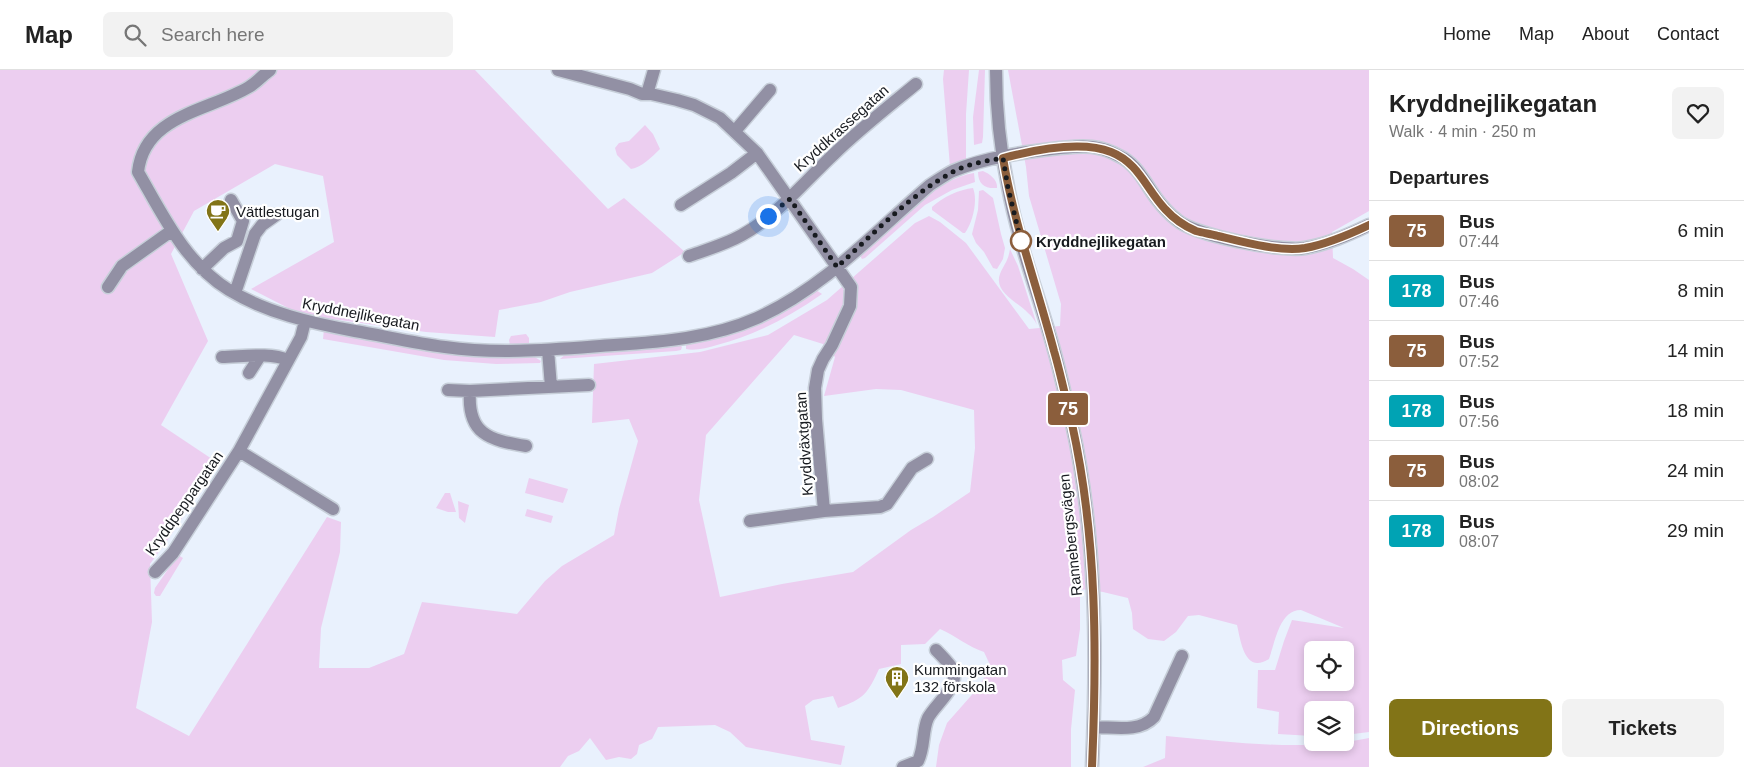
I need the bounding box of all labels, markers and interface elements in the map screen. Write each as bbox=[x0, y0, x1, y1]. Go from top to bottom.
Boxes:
search box bbox=[103, 12, 453, 57]
text: Map bbox=[25, 21, 73, 48]
icon: search bbox=[121, 21, 149, 49]
text: Search here bbox=[161, 24, 265, 45]
text: Home bbox=[1443, 24, 1491, 44]
text: Map bbox=[1519, 24, 1554, 44]
text: About bbox=[1582, 24, 1629, 44]
text: Contact bbox=[1657, 24, 1719, 44]
street label: Kryddkrassegatan bbox=[790, 81, 892, 175]
button: heart bbox=[1672, 87, 1724, 139]
text: Kryddnejlikegatan bbox=[1389, 90, 1597, 117]
text: Walk · 4 min · 250 m bbox=[1389, 123, 1536, 140]
text: Departures bbox=[1389, 167, 1489, 188]
cafe icon: Vättlestugan bbox=[205, 198, 231, 232]
place label: Vättlestugan bbox=[236, 203, 319, 220]
your location bbox=[756, 204, 781, 229]
text: Bus bbox=[1459, 211, 1495, 232]
text: 6 min bbox=[1678, 220, 1724, 241]
text: 75 bbox=[1406, 221, 1427, 241]
marker: Kryddnejlikegatan bbox=[1010, 230, 1032, 252]
place label: Kryddnejlikegatan bbox=[1036, 233, 1166, 250]
text: 07:44 bbox=[1459, 233, 1499, 250]
text: Bus bbox=[1459, 271, 1495, 292]
text: 8 min bbox=[1678, 280, 1724, 301]
text: 178 bbox=[1401, 281, 1432, 301]
text: 07:46 bbox=[1459, 293, 1499, 310]
street label: Kryddnejlikegatan bbox=[301, 294, 421, 334]
text: Bus bbox=[1459, 331, 1495, 352]
text: 14 min bbox=[1667, 340, 1724, 361]
text: 75 bbox=[1406, 341, 1427, 361]
text: 07:52 bbox=[1459, 353, 1499, 370]
street label: Kryddväxtgatan bbox=[792, 391, 816, 497]
text: Bus bbox=[1459, 391, 1495, 412]
line badge: 75 bbox=[1046, 393, 1090, 425]
text: 75 bbox=[1058, 399, 1078, 419]
text: 18 min bbox=[1667, 400, 1724, 421]
text: 178 bbox=[1401, 401, 1432, 421]
text: 07:56 bbox=[1459, 413, 1499, 430]
street label: Kryddpeppargatan bbox=[142, 448, 226, 558]
text: Bus bbox=[1459, 451, 1495, 472]
text: 24 min bbox=[1667, 460, 1724, 481]
text: 75 bbox=[1406, 461, 1427, 481]
street label: Rannebergsvägen bbox=[1055, 473, 1085, 597]
text: 08:02 bbox=[1459, 473, 1499, 490]
text: Bus bbox=[1459, 511, 1495, 532]
text: 29 min bbox=[1667, 520, 1724, 541]
text: 178 bbox=[1401, 521, 1432, 541]
text: 08:07 bbox=[1459, 533, 1499, 550]
map controls bbox=[1304, 641, 1354, 751]
button: locate bbox=[1304, 641, 1354, 691]
place label: Kummingatan 132 förskola bbox=[914, 661, 1007, 695]
building icon: Kummingatan 132 förskola bbox=[884, 665, 910, 699]
button: Directions bbox=[1389, 699, 1552, 757]
button: Tickets bbox=[1562, 699, 1724, 757]
button: layers bbox=[1304, 701, 1354, 751]

